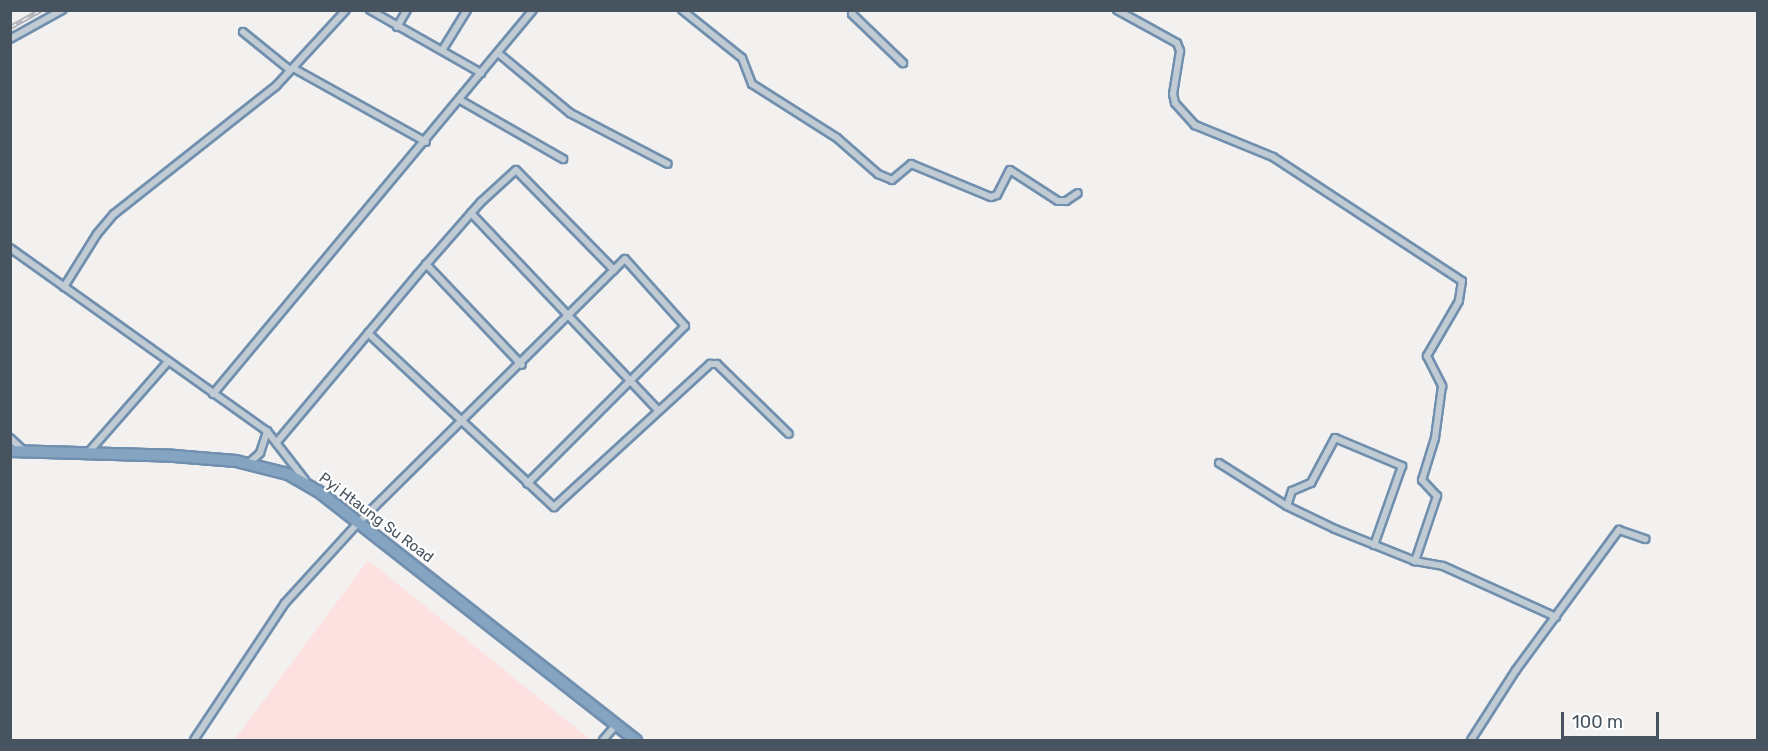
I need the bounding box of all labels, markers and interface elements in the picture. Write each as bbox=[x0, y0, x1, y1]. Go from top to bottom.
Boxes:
street label: Pyi Htaung Su Road bbox=[315, 469, 437, 567]
scale bar bbox=[1564, 700, 1662, 738]
text: 100 m bbox=[1572, 711, 1623, 733]

